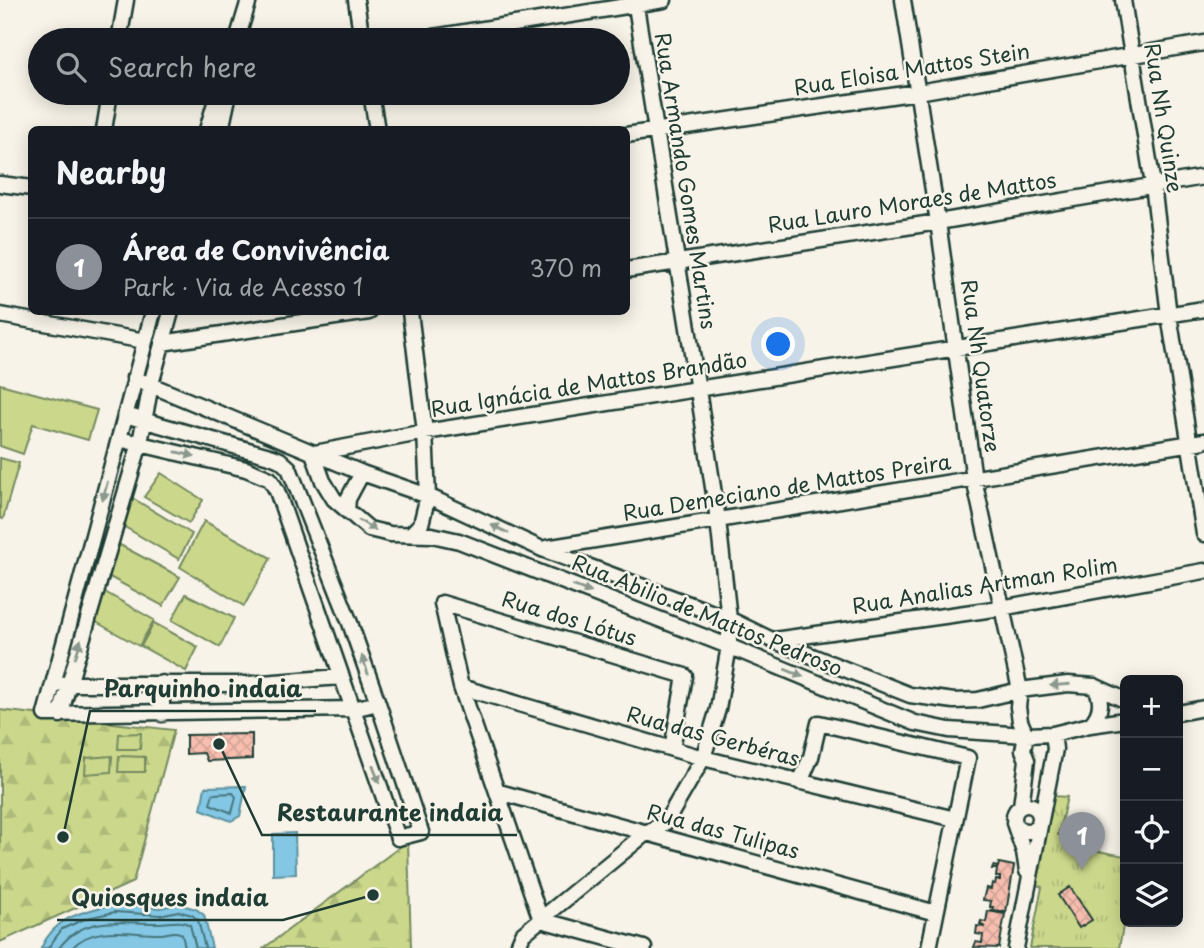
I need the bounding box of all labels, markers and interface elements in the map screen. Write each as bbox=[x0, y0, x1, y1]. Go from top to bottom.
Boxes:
search box bbox=[28, 28, 630, 105]
street label: Rua Armando Gomes Martins bbox=[648, 30, 726, 331]
street label: Rua Eloisa Mattos Stein bbox=[791, 34, 1032, 102]
street label: Rua Nh Quinze bbox=[1137, 41, 1193, 195]
text: Search here bbox=[108, 47, 257, 86]
icon: search bbox=[52, 48, 90, 86]
text: Nearby bbox=[56, 149, 166, 194]
street label: Rua Lauro Moraes de Mattos bbox=[765, 162, 1058, 240]
text: Área de Convivência bbox=[123, 230, 390, 269]
text: 1 bbox=[74, 250, 85, 285]
text: 370 m bbox=[529, 250, 602, 285]
text: Park · Via de Acesso 1 bbox=[123, 269, 363, 304]
street label: Rua Nh Quatorze bbox=[954, 277, 1010, 454]
your location bbox=[761, 327, 795, 361]
street label: Rua Ignácia de Mattos Brandão bbox=[428, 342, 749, 424]
street label: Rua Demeciano de Mattos Preira bbox=[620, 444, 954, 528]
one-way arrow bbox=[174, 449, 196, 460]
one-way arrow bbox=[99, 480, 110, 502]
one-way arrow bbox=[357, 519, 376, 531]
one-way arrow bbox=[490, 523, 510, 535]
street label: Rua Abilio de Mattos Pedroso bbox=[568, 545, 848, 683]
street label: Rua Analias Artman Rolim bbox=[850, 547, 1120, 621]
street label: Rua dos Lótus bbox=[498, 581, 641, 653]
one-way arrow bbox=[572, 583, 593, 594]
one-way arrow bbox=[74, 638, 84, 659]
one-way arrow bbox=[359, 655, 370, 676]
callout: Parquinho indaia bbox=[90, 667, 316, 711]
one-way arrow bbox=[783, 667, 804, 678]
text: Parquinho indaia bbox=[104, 670, 303, 705]
map controls bbox=[1120, 675, 1183, 927]
button: + bbox=[1120, 675, 1183, 738]
one-way arrow bbox=[1049, 680, 1071, 691]
street label: Rua das Gerbéras bbox=[623, 697, 804, 774]
button: − bbox=[1120, 738, 1183, 801]
one-way arrow bbox=[371, 763, 382, 784]
callout: Restaurante indaia bbox=[262, 791, 517, 835]
text: Restaurante indaia bbox=[277, 794, 503, 829]
street label: Rua das Tulipas bbox=[644, 794, 803, 866]
button: locate bbox=[1120, 801, 1183, 864]
pin: 1 bbox=[1059, 812, 1105, 870]
button: layers bbox=[1120, 864, 1183, 927]
callout: Quiosques indaia bbox=[57, 876, 283, 920]
text: Quiosques indaia bbox=[71, 879, 269, 914]

